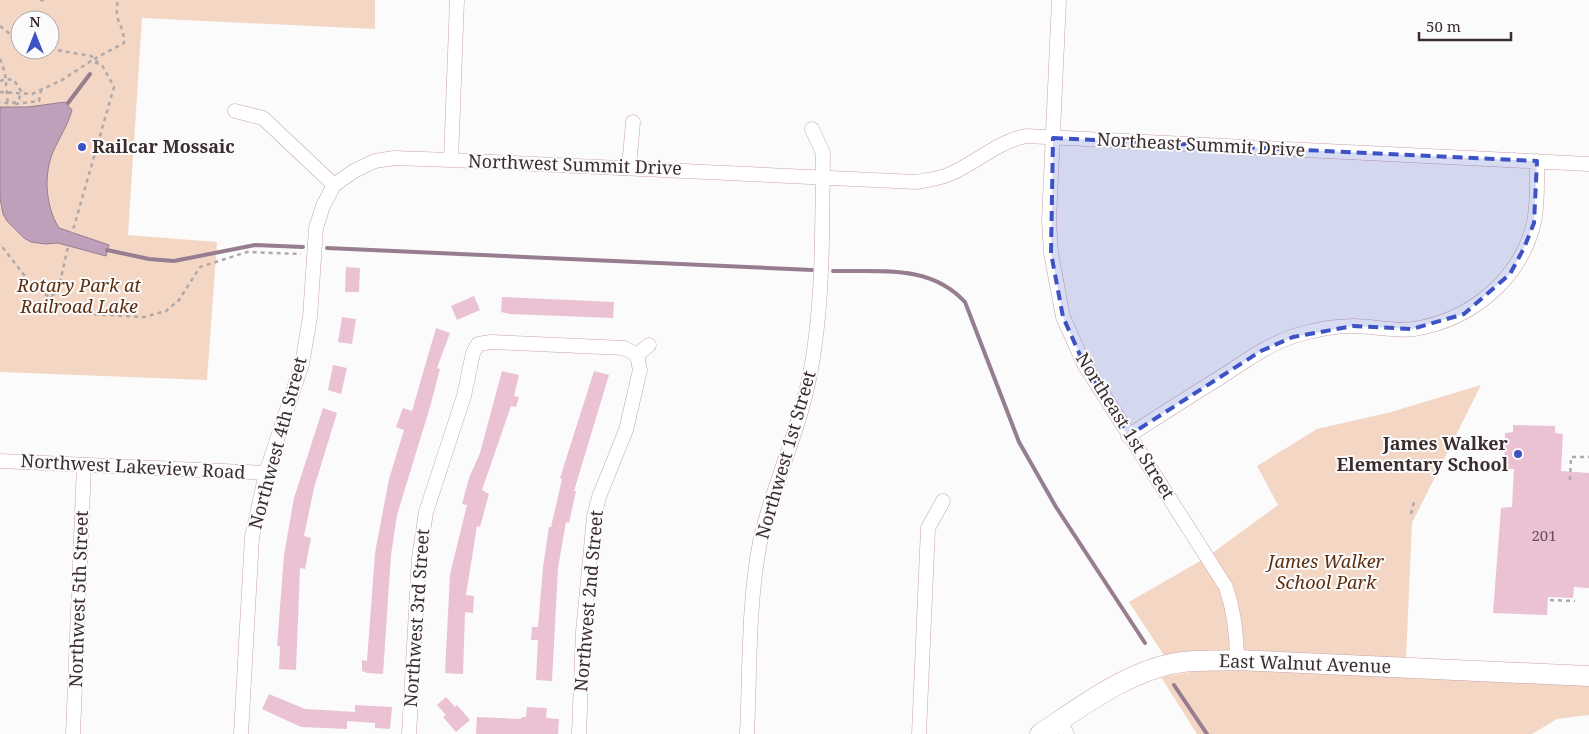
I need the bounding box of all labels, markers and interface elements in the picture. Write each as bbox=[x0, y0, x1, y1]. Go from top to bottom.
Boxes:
north arrow bbox=[10, 10, 60, 60]
scale bar bbox=[1419, 10, 1512, 42]
text: N bbox=[29, 12, 41, 31]
text: 50 m bbox=[1426, 16, 1461, 36]
street label: Northeast Summit Drive bbox=[1096, 127, 1306, 161]
place label: Railcar Mossaic bbox=[92, 134, 235, 158]
marker: Railcar Mossaic bbox=[76, 141, 88, 153]
street label: Northwest Summit Drive bbox=[468, 148, 682, 180]
park label: Rotary Park at Railroad Lake bbox=[16, 273, 141, 318]
street label: Northeast 1st Street bbox=[1071, 348, 1181, 503]
street label: Northwest 4th Street bbox=[242, 354, 312, 532]
street label: Northwest 1st Street bbox=[750, 368, 821, 542]
place label: James Walker Elementary School bbox=[1337, 431, 1509, 476]
street label: Northwest Lakeview Road bbox=[20, 448, 246, 484]
marker: James Walker Elementary School bbox=[1512, 448, 1524, 460]
street label: Northwest 2nd Street bbox=[568, 509, 608, 693]
street label: Northwest 5th Street bbox=[63, 510, 93, 688]
house number: 201 bbox=[1531, 525, 1557, 545]
street label: Northwest 3rd Street bbox=[398, 528, 434, 708]
park label: James Walker School Park bbox=[1265, 549, 1385, 594]
street label: East Walnut Avenue bbox=[1219, 648, 1391, 678]

